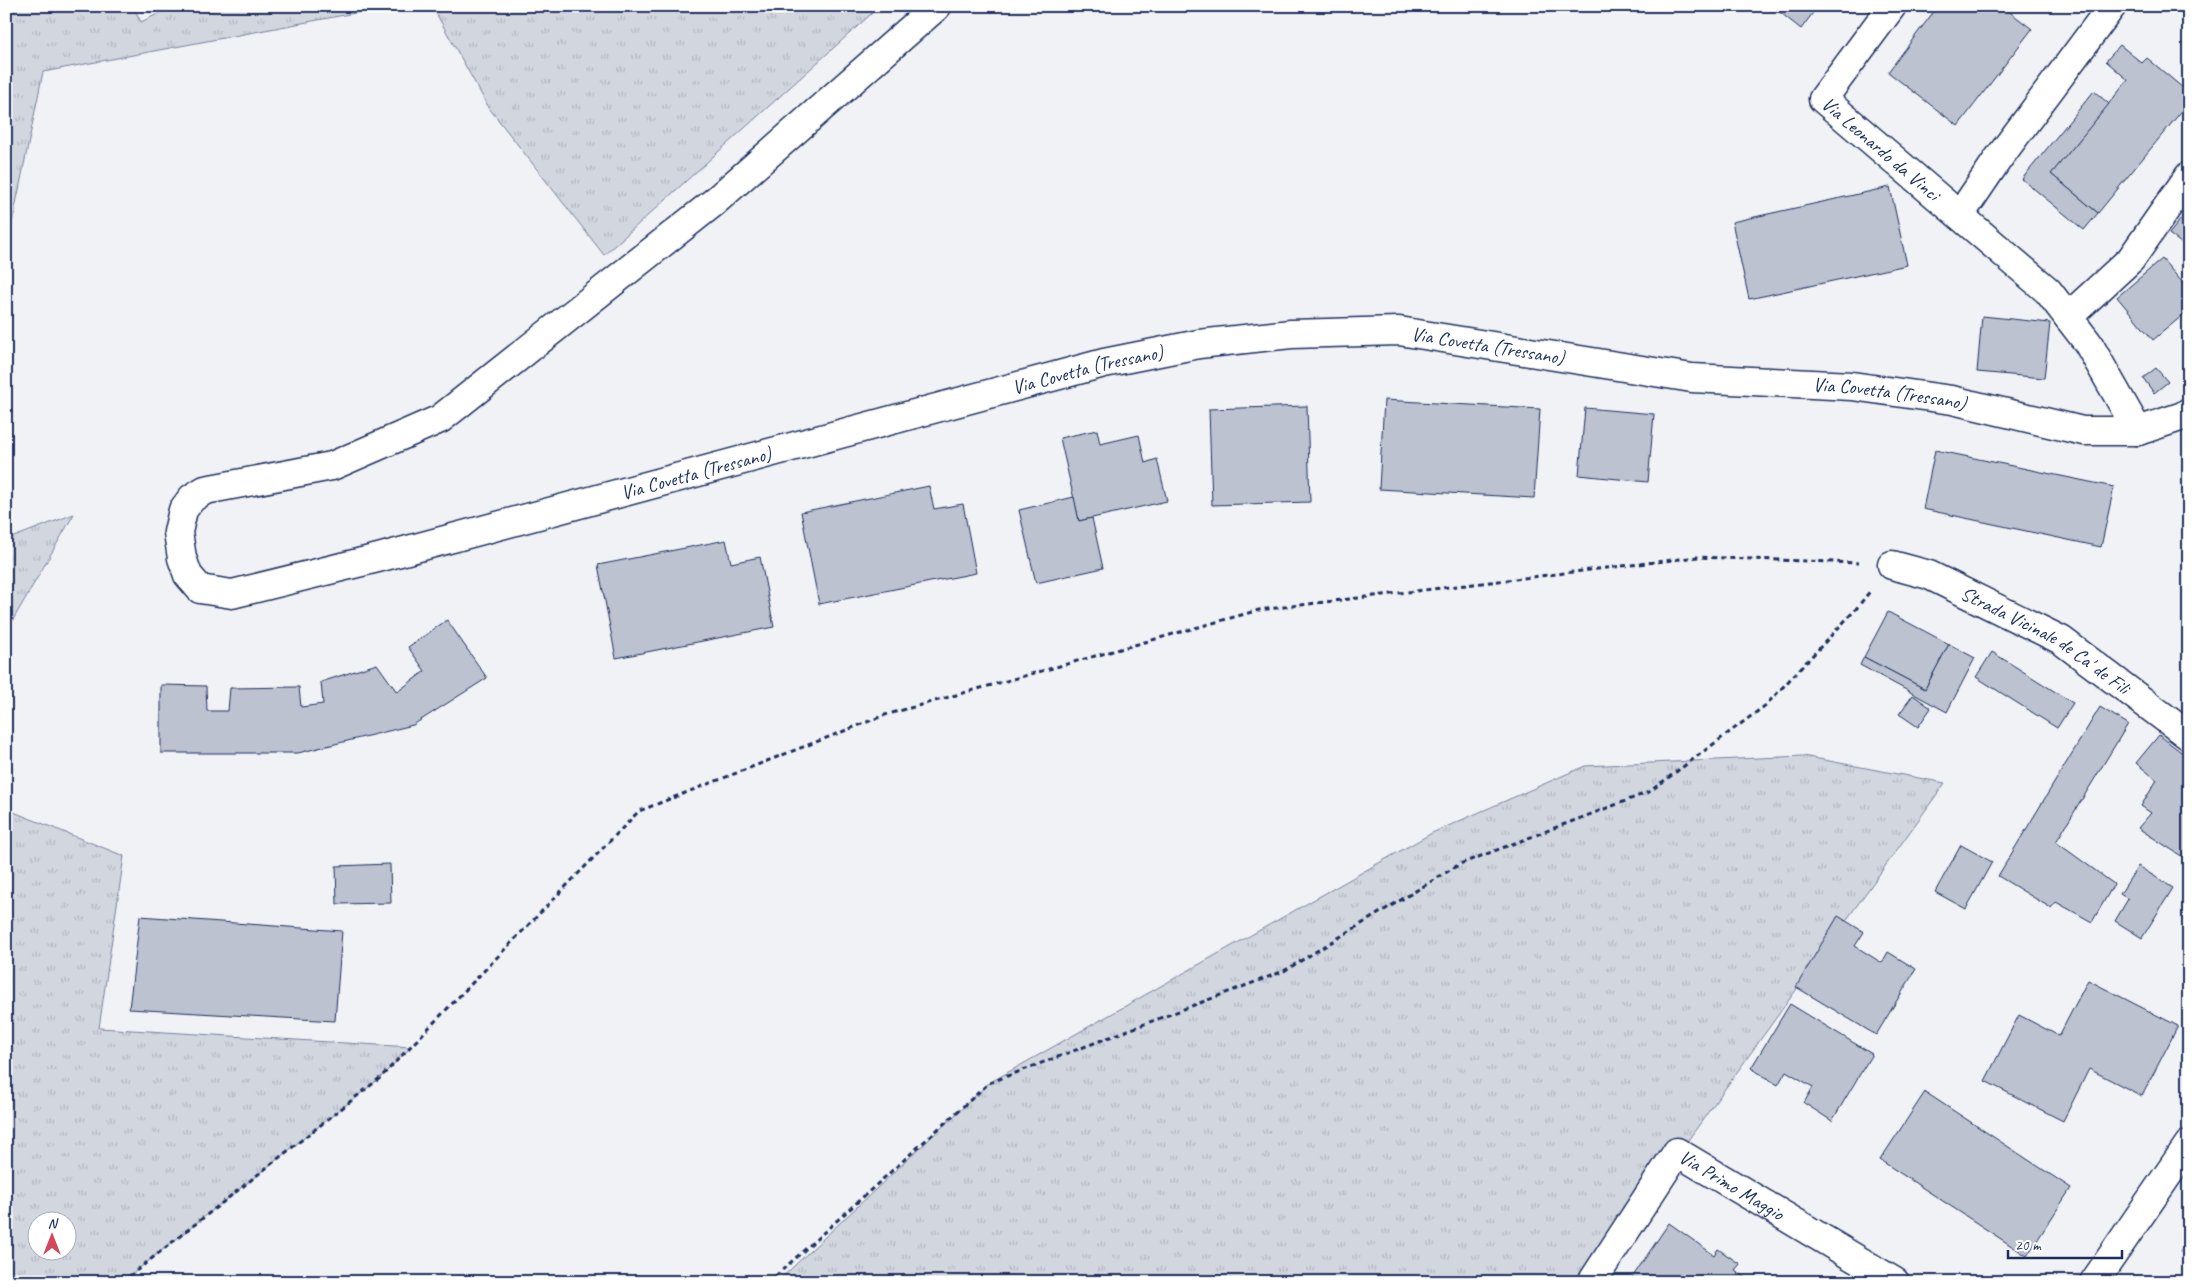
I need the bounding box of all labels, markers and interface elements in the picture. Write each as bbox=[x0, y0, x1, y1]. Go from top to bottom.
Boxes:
street label: Via Leonardo da Vinci bbox=[1817, 91, 1947, 207]
street label: Via Covetta (Tressano) bbox=[1410, 321, 1568, 370]
street label: Via Covetta (Tressano) bbox=[1009, 339, 1166, 400]
street label: Via Covetta (Tressano) bbox=[1812, 372, 1970, 416]
street label: Via Covetta (Tressano) bbox=[618, 440, 775, 505]
street label: Strada Vicinale de Ca' de Fili bbox=[1957, 580, 2137, 701]
street label: Via Primo Maggio bbox=[1675, 1144, 1790, 1226]
north arrow bbox=[28, 1210, 78, 1260]
text: N bbox=[48, 1215, 59, 1232]
scale bar bbox=[2008, 1228, 2121, 1260]
text: 20 m bbox=[2015, 1236, 2042, 1255]

